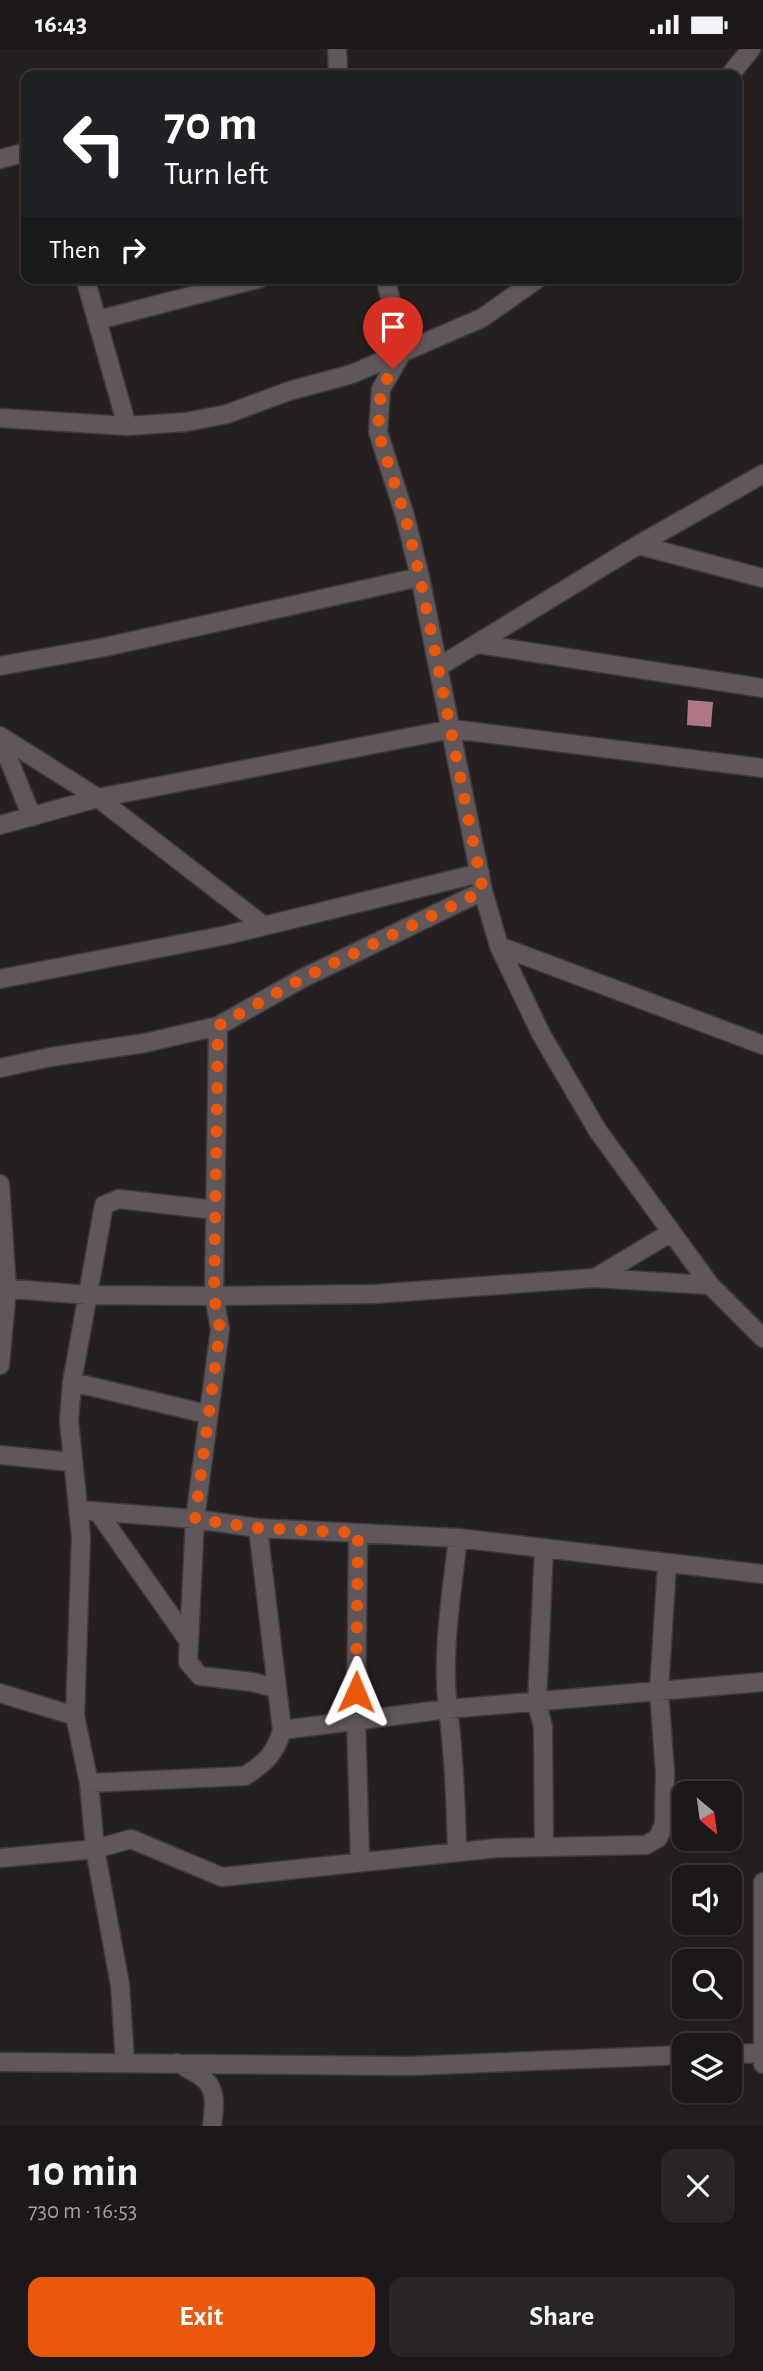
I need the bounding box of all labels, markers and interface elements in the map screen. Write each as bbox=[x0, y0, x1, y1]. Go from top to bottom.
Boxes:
text: 16:43 bbox=[35, 11, 87, 37]
icon: left bbox=[49, 98, 140, 189]
text: 70 m bbox=[164, 100, 258, 149]
text: Turn left bbox=[164, 158, 268, 190]
icon: right bbox=[114, 231, 152, 269]
text: Then bbox=[49, 237, 100, 263]
pin bbox=[363, 297, 423, 369]
icon: arrive bbox=[374, 308, 412, 346]
position arrow bbox=[319, 1655, 393, 1729]
north arrow bbox=[672, 1781, 742, 1851]
map controls bbox=[672, 1781, 742, 2103]
button: sound bbox=[672, 1865, 742, 1935]
button: search bbox=[672, 1949, 742, 2019]
button: layers bbox=[672, 2033, 742, 2103]
button: close bbox=[661, 2149, 735, 2223]
text: 10 min bbox=[28, 2151, 138, 2193]
text: 730 m · 16:53 bbox=[28, 2200, 137, 2223]
button: Exit bbox=[28, 2277, 375, 2357]
button: Share bbox=[389, 2277, 735, 2357]

